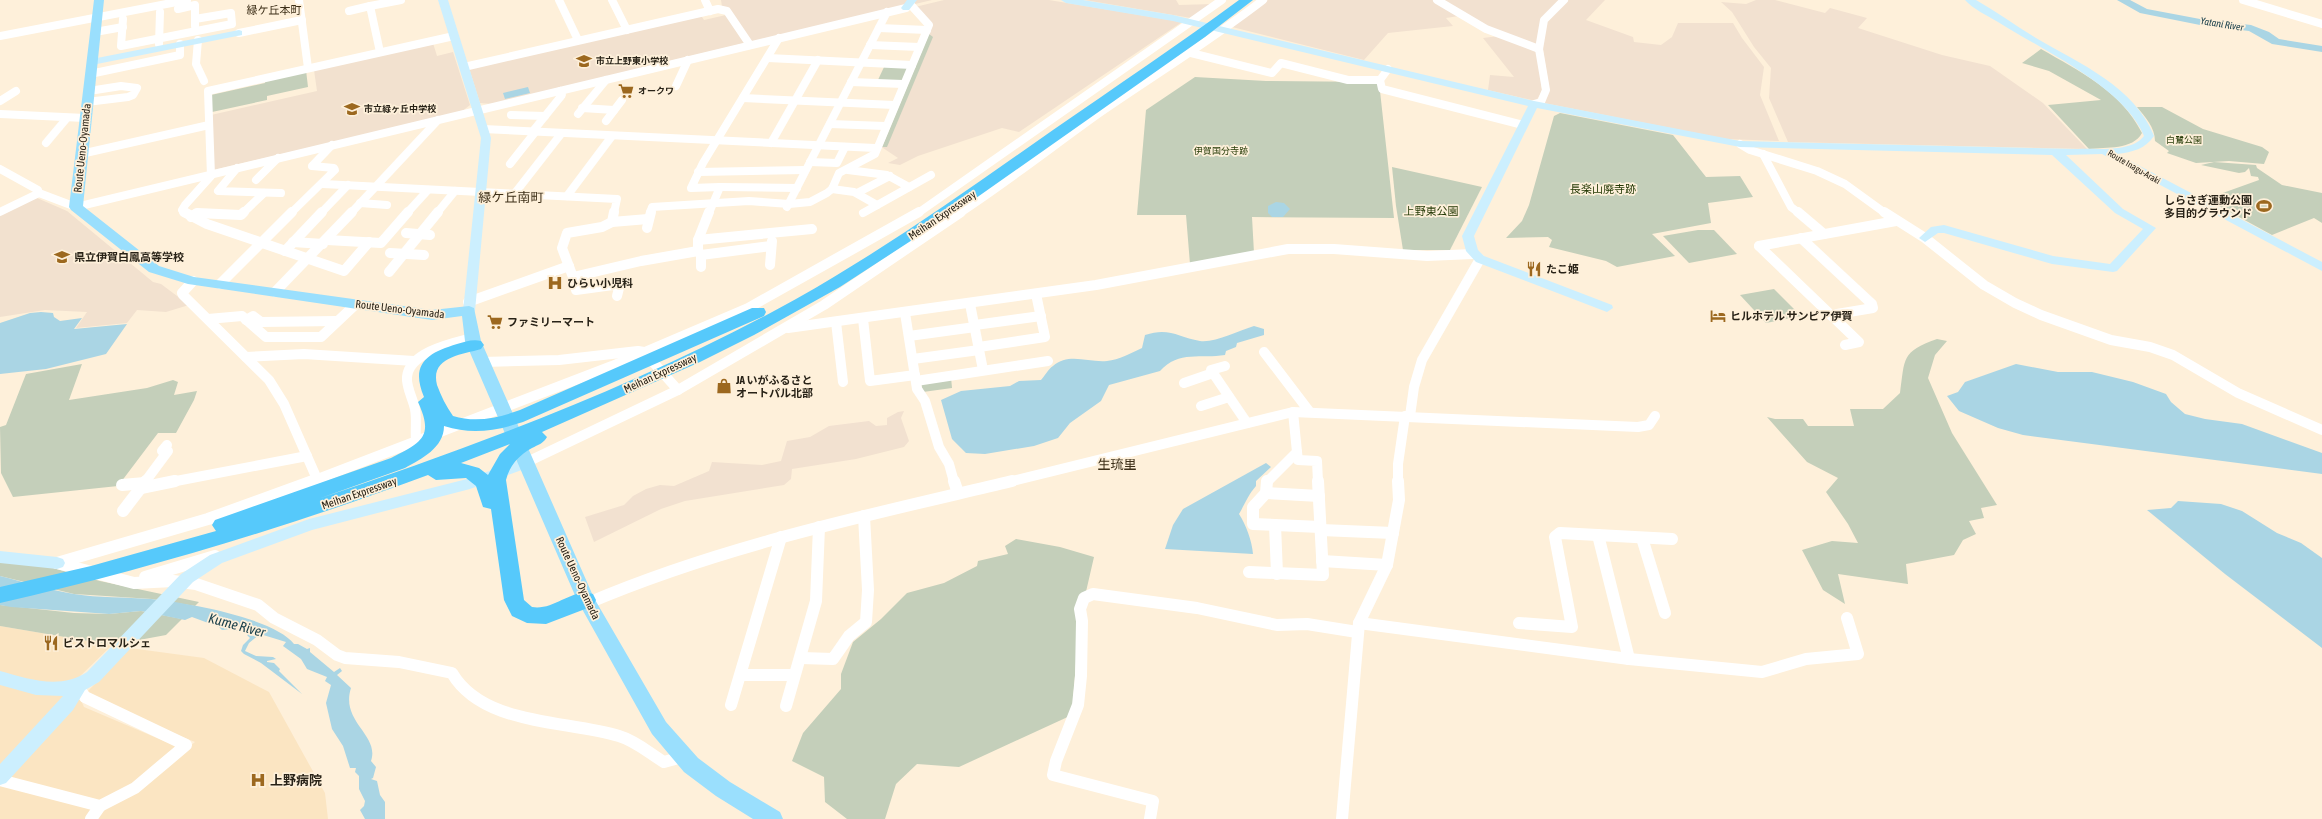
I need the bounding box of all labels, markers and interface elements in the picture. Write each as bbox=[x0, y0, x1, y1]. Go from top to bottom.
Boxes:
district label: 緑ケ丘本町 bbox=[247, 4, 302, 16]
water label: Yatani River bbox=[2200, 15, 2245, 33]
school or university icon: 市立上野東小学校 bbox=[575, 52, 593, 70]
place label: 市立上野東小学校 bbox=[596, 56, 669, 66]
supermarket icon: オークワ bbox=[617, 82, 635, 100]
place label: オークワ bbox=[638, 86, 674, 96]
school or university icon: 市立緑ヶ丘中学校 bbox=[343, 100, 361, 118]
street label: Route Ueno-Oyamada bbox=[71, 103, 93, 193]
place label: 市立緑ヶ丘中学校 bbox=[364, 104, 437, 114]
park label: 白鷺公園 bbox=[2166, 135, 2202, 145]
park label: 伊賀国分寺跡 bbox=[1193, 146, 1248, 156]
street label: Route Inagu-Araki bbox=[2106, 148, 2162, 186]
park label: 長楽山廃寺跡 bbox=[1570, 183, 1636, 195]
street label: Meihan Expressway bbox=[906, 188, 978, 242]
district label: 緑ケ丘南町 bbox=[478, 190, 544, 205]
place label: しらさぎ運動公園 多目的グラウンド bbox=[2164, 194, 2252, 219]
sports icon: しらさぎ運動公園 多目的グラウンド bbox=[2255, 197, 2273, 215]
park label: 上野東公園 bbox=[1404, 205, 1459, 217]
school or university icon: 県立伊賀白鳳高等学校 bbox=[53, 248, 71, 266]
place label: 県立伊賀白鳳高等学校 bbox=[74, 251, 184, 263]
restaurant icon: たこ姫 bbox=[1525, 260, 1543, 278]
place label: たこ姫 bbox=[1546, 263, 1579, 275]
hospital icon: ひらい小児科 bbox=[546, 274, 564, 292]
place label: ひらい小児科 bbox=[567, 277, 633, 289]
street label: Route Ueno-Oyamada bbox=[355, 298, 445, 320]
hotel icon: ヒルホテル サンピア伊賀 bbox=[1709, 307, 1727, 325]
place label: ヒルホテル サンピア伊賀 bbox=[1730, 310, 1853, 322]
supermarket icon: ファミリーマート bbox=[486, 313, 504, 331]
place label: ファミリーマート bbox=[507, 316, 595, 328]
street label: Meihan Expressway bbox=[622, 351, 699, 395]
place label: JA いがふるさと オートパル北部 bbox=[735, 374, 813, 399]
shop icon: JA いがふるさと オートパル北部 bbox=[715, 377, 733, 395]
district label: 生琉里 bbox=[1097, 457, 1137, 472]
street label: Meihan Expressway bbox=[320, 474, 399, 511]
street label: Route Ueno-Oyamada bbox=[554, 535, 602, 621]
water label: Kume River bbox=[207, 610, 268, 640]
restaurant icon: ビストロマルシェ bbox=[42, 634, 60, 652]
place label: ビストロマルシェ bbox=[63, 637, 151, 649]
hospital icon: 上野病院 bbox=[249, 771, 267, 789]
place label: 上野病院 bbox=[270, 773, 322, 788]

